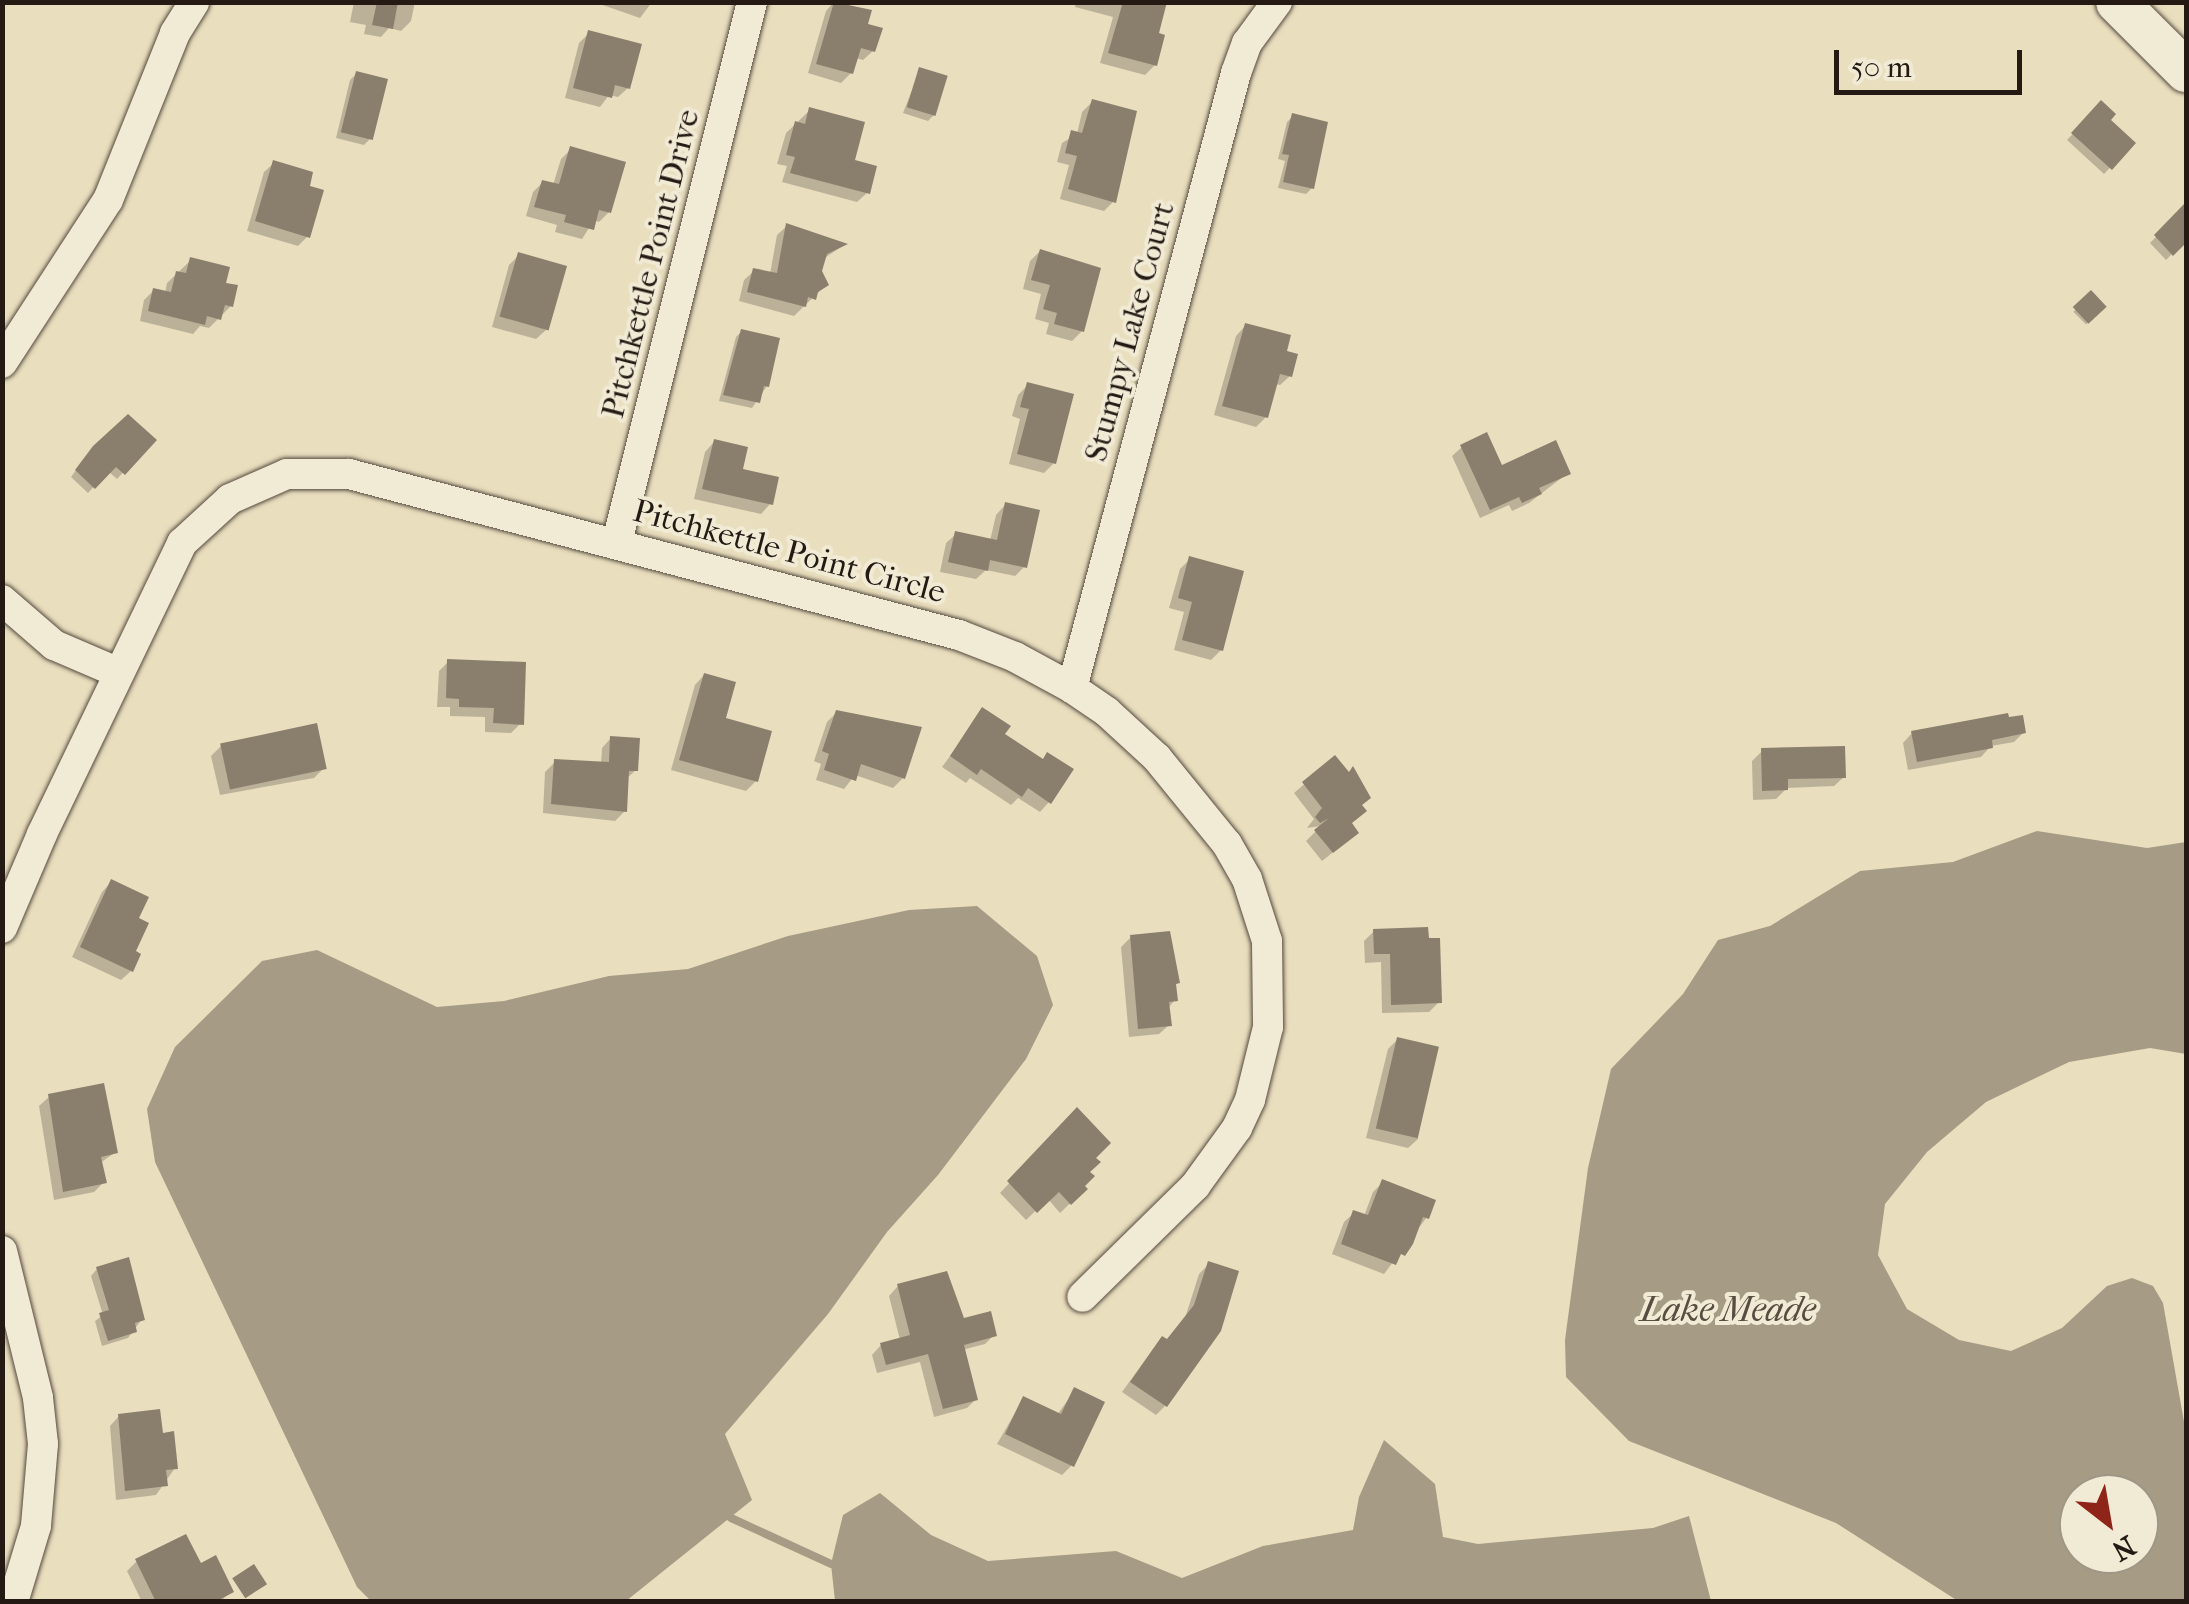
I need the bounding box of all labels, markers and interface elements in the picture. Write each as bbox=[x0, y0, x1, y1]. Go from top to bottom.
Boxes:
scale bar bbox=[1839, 30, 2026, 92]
text: 50 m bbox=[1851, 50, 1912, 85]
street label: Pitchkettle Point Drive bbox=[594, 106, 708, 422]
street label: Stumpy Lake Court bbox=[1077, 198, 1183, 466]
street label: Pitchkettle Point Circle bbox=[629, 492, 949, 612]
water label: Lake Meade bbox=[1640, 1289, 1816, 1331]
north arrow bbox=[2059, 1474, 2159, 1574]
text: N bbox=[2106, 1529, 2141, 1568]

